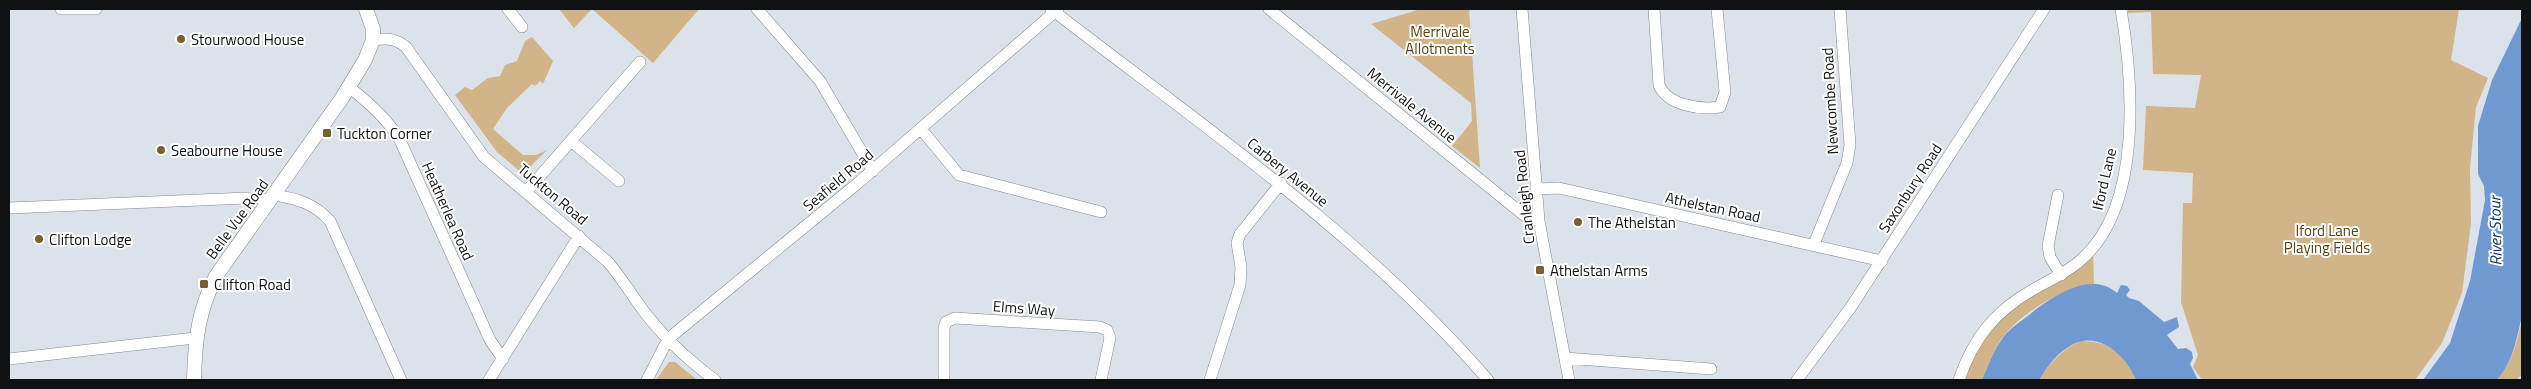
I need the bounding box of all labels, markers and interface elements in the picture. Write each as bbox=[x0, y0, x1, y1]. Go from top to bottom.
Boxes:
park label: Merrivale Allotments bbox=[1405, 20, 1475, 60]
place label: Stourwood House bbox=[191, 28, 304, 51]
marker: Stourwood House bbox=[175, 33, 187, 45]
street label: Newcombe Road bbox=[1816, 47, 1844, 155]
street label: Merrivale Avenue bbox=[1362, 62, 1462, 148]
place label: Tuckton Corner bbox=[337, 122, 432, 145]
marker: Tuckton Corner bbox=[321, 127, 333, 139]
street label: Carbery Avenue bbox=[1242, 132, 1334, 212]
place label: Seabourne House bbox=[171, 139, 283, 162]
street label: Saxonbury Road bbox=[1872, 139, 1948, 237]
street label: Seafield Road bbox=[798, 143, 878, 217]
marker: Seabourne House bbox=[155, 144, 167, 156]
street label: Iford Lane bbox=[2086, 146, 2122, 212]
street label: Cranleigh Road bbox=[1508, 149, 1540, 245]
street label: Heatherlea Road bbox=[416, 158, 480, 264]
street label: Tuckton Road bbox=[513, 158, 593, 230]
street label: Belle Vue Road bbox=[200, 174, 274, 264]
street label: Athelstan Road bbox=[1663, 186, 1763, 228]
water label: River Stour bbox=[2482, 194, 2508, 266]
place label: The Athelstan bbox=[1588, 211, 1676, 234]
marker: The Athelstan bbox=[1572, 216, 1584, 228]
park label: Iford Lane Playing Fields bbox=[2284, 219, 2370, 259]
place label: Clifton Lodge bbox=[49, 228, 132, 251]
marker: Clifton Lodge bbox=[33, 233, 45, 245]
place label: Athelstan Arms bbox=[1550, 259, 1648, 282]
marker: Athelstan Arms bbox=[1534, 264, 1546, 276]
place label: Clifton Road bbox=[214, 273, 291, 296]
marker: Clifton Road bbox=[198, 278, 210, 290]
street label: Elms Way bbox=[992, 294, 1056, 322]

